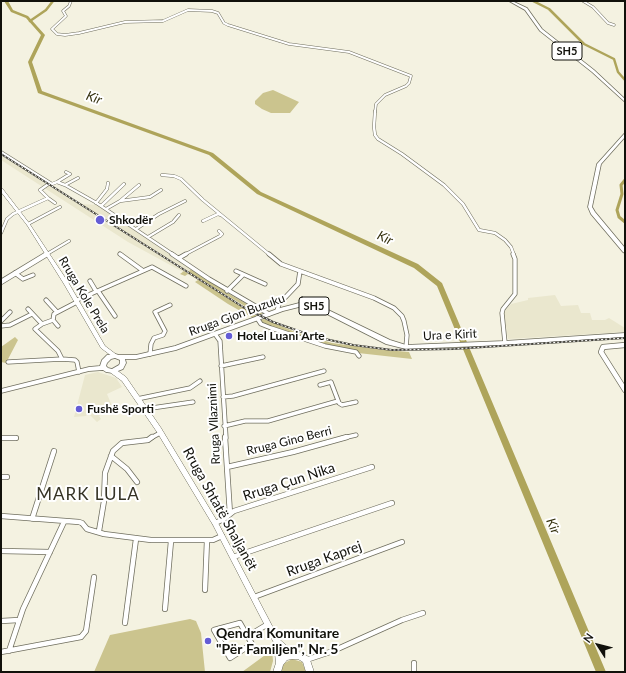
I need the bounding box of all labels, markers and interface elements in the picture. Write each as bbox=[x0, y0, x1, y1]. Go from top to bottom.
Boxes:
road number: SH5 bbox=[552, 42, 582, 60]
water label: Kir bbox=[84, 88, 104, 108]
place label: Shkodër bbox=[109, 213, 153, 227]
marker: Shkodër bbox=[94, 214, 106, 226]
water label: Kir bbox=[375, 228, 395, 248]
street label: Rruga Kole Prela bbox=[56, 254, 112, 336]
street label: Rruga Gjon Buzuku bbox=[187, 291, 287, 339]
road number: SH5 bbox=[299, 297, 329, 315]
street label: Ura e Kirit bbox=[423, 326, 477, 344]
place label: Hotel Luani Arte bbox=[237, 329, 325, 343]
marker: Hotel Luani Arte bbox=[224, 331, 234, 341]
street label: Rruga Vllaznimi bbox=[205, 383, 223, 465]
place label: Fushë Sporti bbox=[87, 402, 154, 416]
marker: Fushë Sporti bbox=[74, 404, 84, 414]
street label: Rruga Gino Berri bbox=[245, 423, 333, 459]
street label: Rruga Shtatë Shaljanët bbox=[179, 444, 261, 574]
street label: Rruga Çun Nika bbox=[241, 459, 337, 505]
district label: MARK LULA bbox=[36, 485, 140, 505]
water label: Kir bbox=[543, 516, 563, 536]
street label: Rruga Kaprej bbox=[284, 538, 364, 580]
place label: Qendra Komunitare "Për Familjen", Nr. 5 bbox=[216, 625, 339, 658]
north arrow bbox=[578, 625, 618, 665]
text: N bbox=[580, 630, 596, 645]
marker: Qendra Komunitare "Për Familjen", Nr. 5 bbox=[203, 636, 213, 646]

